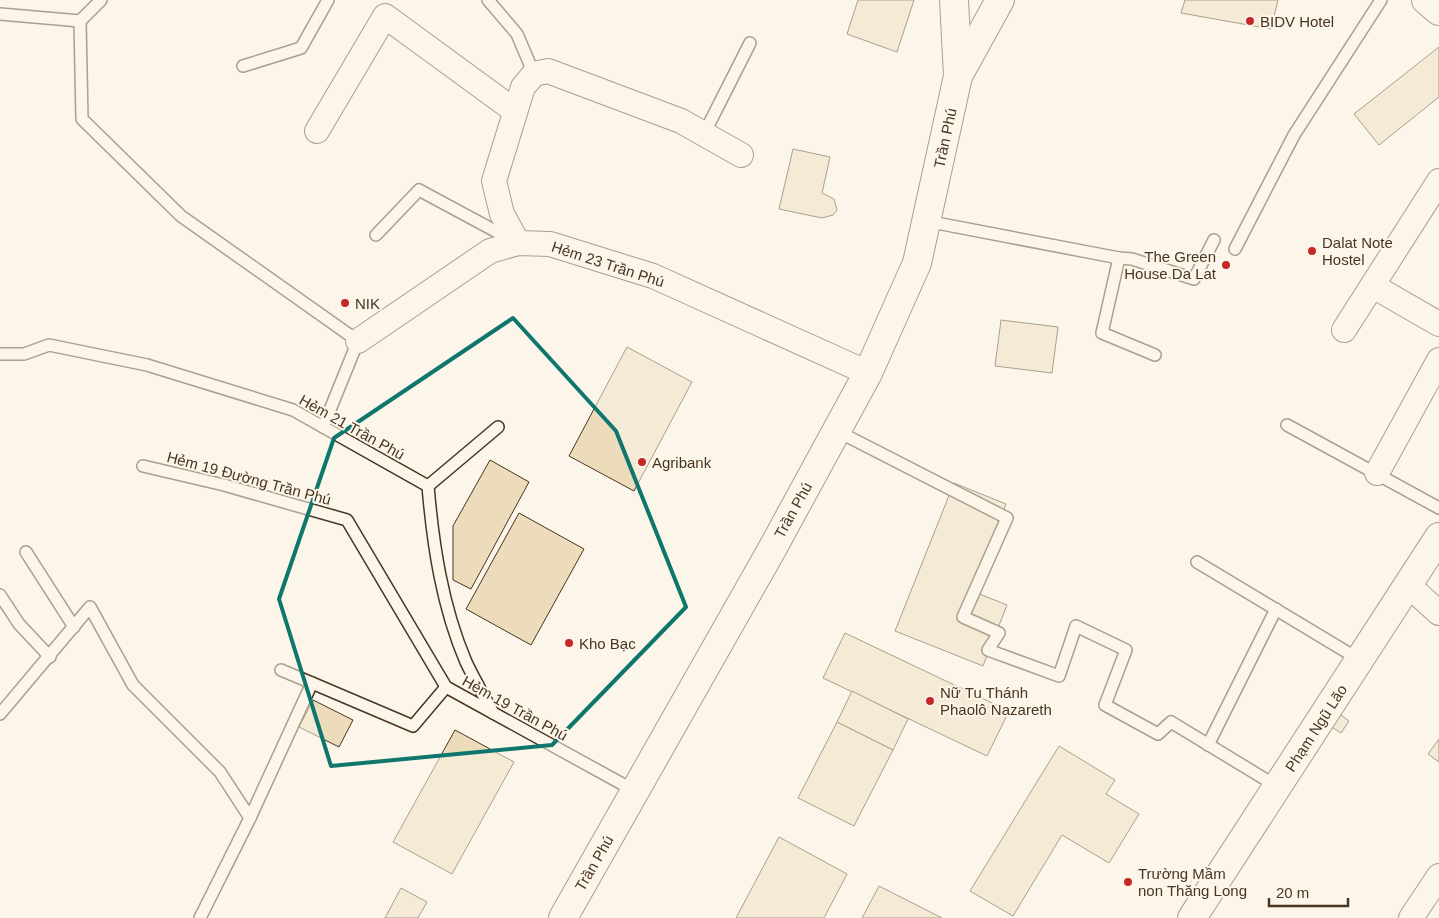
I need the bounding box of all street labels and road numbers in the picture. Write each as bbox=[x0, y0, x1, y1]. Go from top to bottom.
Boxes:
street label: Trần Phú bbox=[930, 106, 960, 170]
street label: Hẻm 23 Trần Phú bbox=[549, 238, 667, 290]
street label: Hẻm 21 Trần Phú bbox=[296, 391, 408, 463]
street label: Hẻm 19 Đường Trần Phú bbox=[165, 448, 333, 508]
street label: Trần Phú bbox=[771, 479, 815, 541]
street label: Hẻm 19 Trần Phú bbox=[459, 672, 571, 744]
street label: Phạm Ngũ Lão bbox=[1282, 681, 1350, 775]
street label: Trần Phú bbox=[571, 832, 617, 894]

